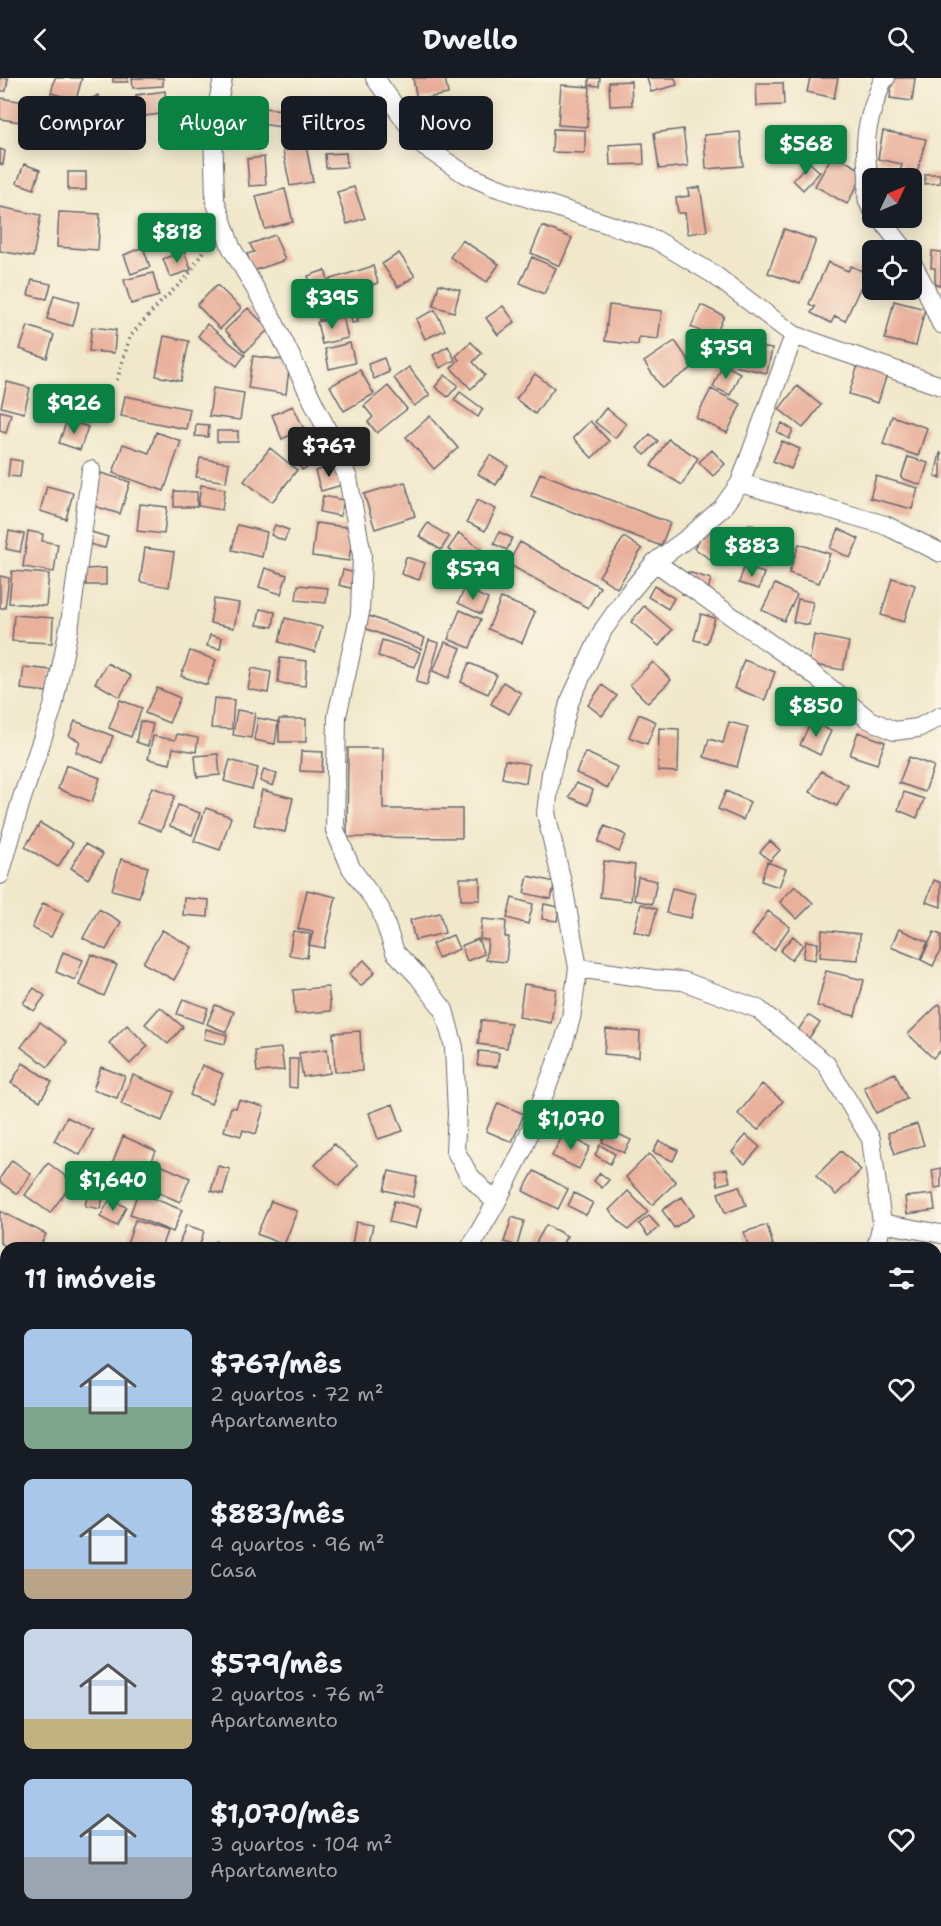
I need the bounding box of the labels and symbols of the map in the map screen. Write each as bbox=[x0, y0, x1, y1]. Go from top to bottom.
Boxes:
pin: $568 bbox=[770, 125, 842, 176]
north arrow bbox=[862, 168, 922, 228]
pin: $818 bbox=[141, 213, 213, 264]
pin: $395 bbox=[296, 279, 368, 330]
pin: $759 bbox=[690, 329, 762, 380]
pin: $926 bbox=[38, 384, 110, 435]
pin: $767 bbox=[293, 427, 365, 478]
pin: $883 bbox=[716, 527, 788, 578]
pin: $579 bbox=[437, 550, 509, 601]
pin: $850 bbox=[780, 687, 852, 738]
pin: $1,070 bbox=[522, 1100, 620, 1151]
pin: $1,640 bbox=[64, 1161, 162, 1212]

